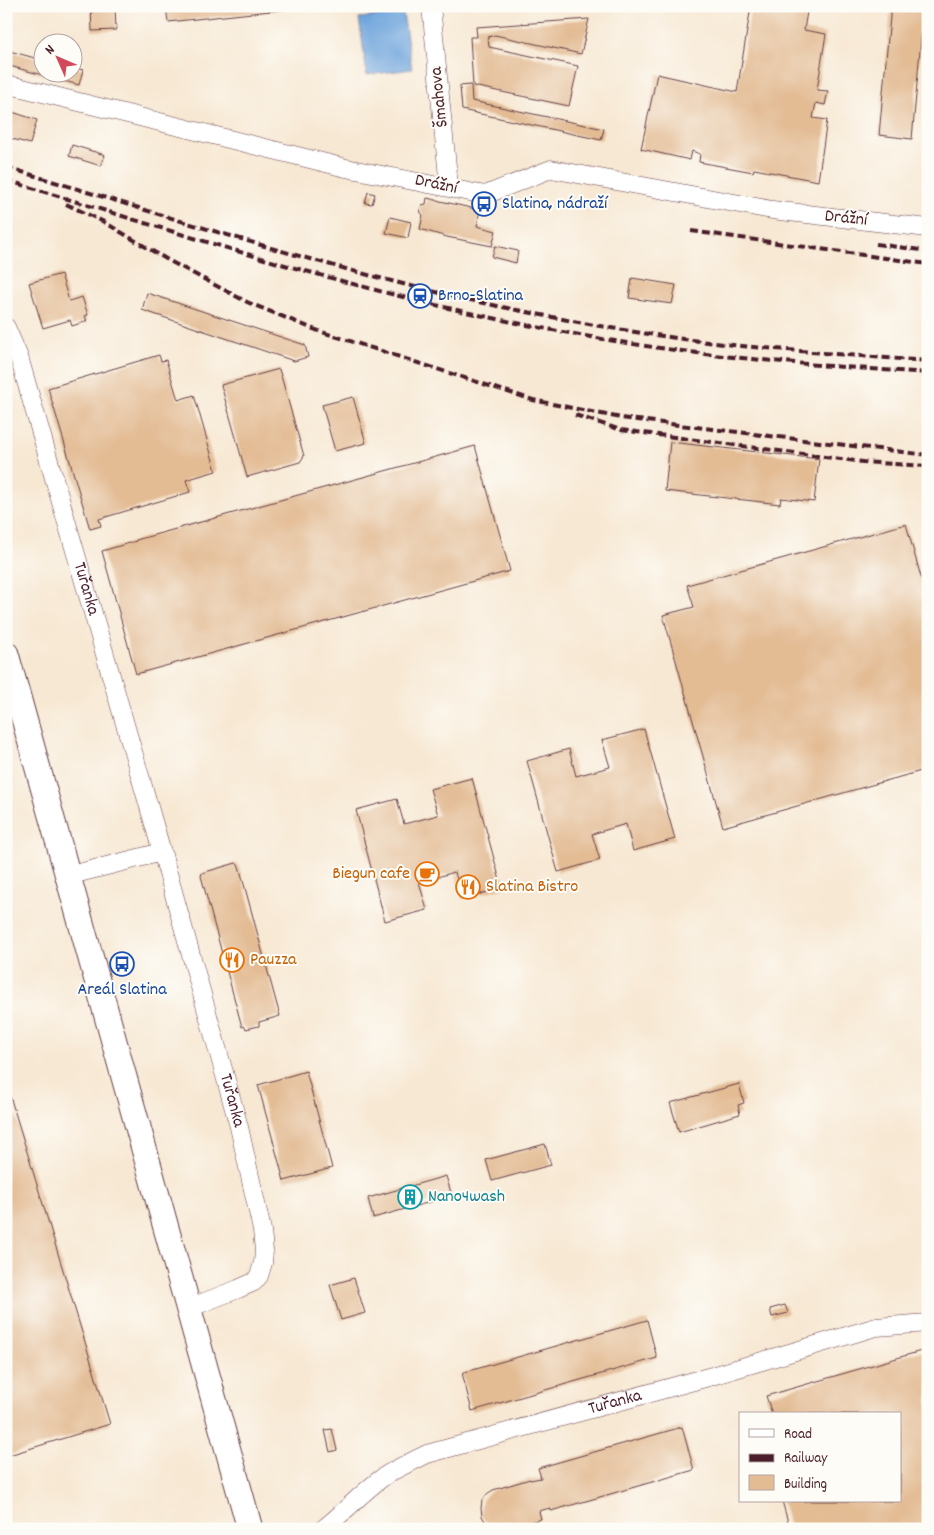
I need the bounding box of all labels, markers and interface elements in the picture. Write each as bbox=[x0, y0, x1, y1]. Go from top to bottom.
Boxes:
north arrow bbox=[32, 32, 82, 82]
text: N bbox=[41, 41, 60, 60]
street label: Šmahova bbox=[424, 65, 456, 128]
street label: Drážní bbox=[412, 168, 461, 202]
bus stop icon: Slatina, nádraží bbox=[471, 191, 497, 217]
place label: Slatina, nádraží bbox=[502, 192, 609, 217]
street label: Drážní bbox=[823, 204, 870, 234]
station icon: Brno-Slatina bbox=[407, 283, 433, 309]
place label: Brno-Slatina bbox=[438, 284, 524, 309]
street label: Tuřanka bbox=[66, 559, 106, 619]
cafe icon: Biegun cafe bbox=[414, 861, 440, 887]
place label: Biegun cafe bbox=[332, 862, 410, 887]
restaurant icon: Slatina Bistro bbox=[455, 874, 481, 900]
place label: Slatina Bistro bbox=[486, 875, 578, 900]
restaurant icon: Pauzza bbox=[219, 947, 245, 973]
place label: Pauzza bbox=[250, 948, 297, 973]
bus stop icon: Areál Slatina bbox=[109, 951, 135, 977]
place label: Areál Slatina bbox=[77, 978, 167, 1003]
street label: Tuřanka bbox=[213, 1071, 251, 1130]
building icon: Nano4wash bbox=[397, 1184, 423, 1210]
place label: Nano4wash bbox=[428, 1185, 505, 1210]
street label: Tuřanka bbox=[586, 1383, 645, 1422]
legend bbox=[739, 1412, 902, 1502]
text: Road bbox=[784, 1424, 812, 1446]
text: Railway bbox=[784, 1448, 828, 1470]
text: Building bbox=[784, 1474, 827, 1496]

